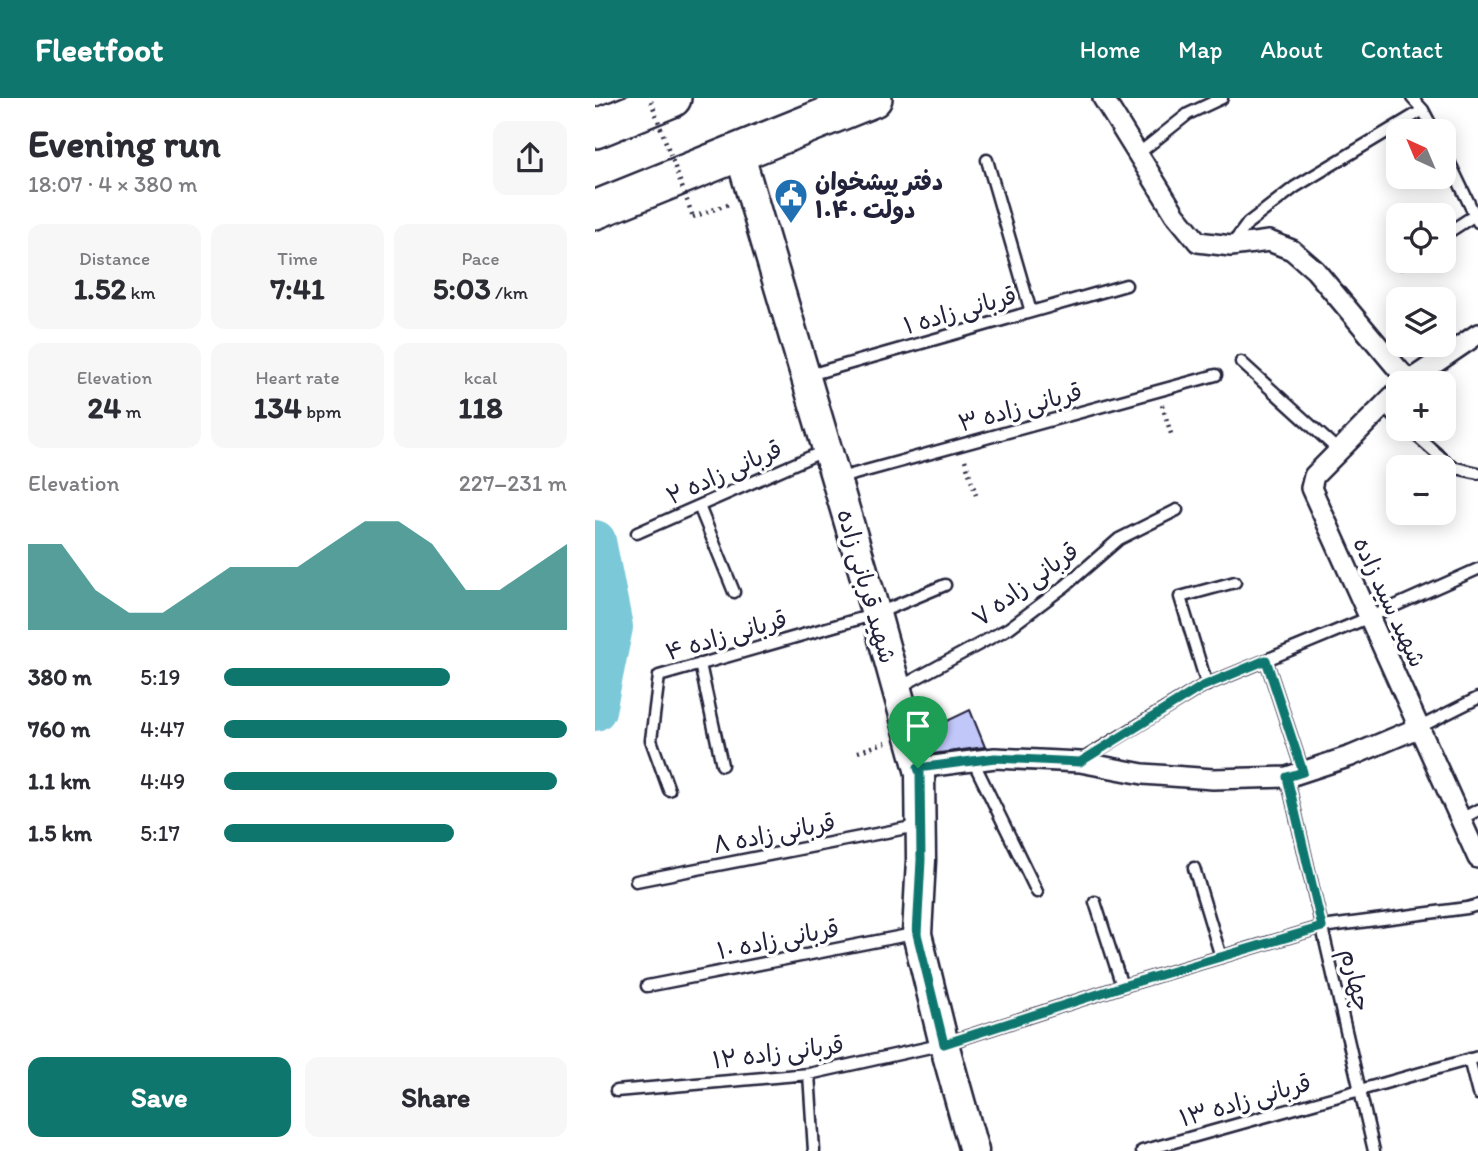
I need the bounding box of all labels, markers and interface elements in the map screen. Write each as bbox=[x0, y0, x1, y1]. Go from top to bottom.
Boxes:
text: Fleetfoot bbox=[35, 30, 163, 69]
text: Home bbox=[1080, 35, 1140, 64]
text: Map bbox=[1178, 35, 1222, 64]
text: About bbox=[1260, 35, 1323, 64]
text: Contact bbox=[1361, 35, 1443, 64]
north arrow bbox=[1386, 119, 1456, 189]
map controls bbox=[1386, 119, 1456, 525]
text: Evening run bbox=[28, 121, 221, 167]
button: share bbox=[493, 121, 567, 195]
place label: دفتر پیشخوان دولت ۱۰۴۰ bbox=[815, 167, 943, 224]
text: 18:07 · 4 × 380 m bbox=[28, 170, 198, 198]
public building icon: دفتر پیشخوان دولت ۱۰۴۰ bbox=[772, 176, 810, 225]
button: locate bbox=[1386, 203, 1456, 273]
text: Distance bbox=[79, 247, 150, 270]
text: Time bbox=[277, 247, 318, 270]
text: Pace bbox=[461, 247, 500, 270]
text: 1.52 bbox=[73, 270, 126, 307]
text: 7:41 bbox=[270, 270, 325, 307]
text: 5:03 bbox=[433, 270, 491, 307]
street label: قربانی زاده ۱ bbox=[900, 280, 1020, 341]
text: km bbox=[126, 281, 156, 304]
text: /km bbox=[491, 281, 528, 304]
button: layers bbox=[1386, 287, 1456, 357]
text: Elevation bbox=[77, 366, 152, 389]
text: Heart rate bbox=[255, 366, 340, 389]
text: kcal bbox=[464, 366, 497, 389]
button: + bbox=[1386, 371, 1456, 441]
street label: قربانی زاده ۳ bbox=[955, 377, 1085, 438]
text: 24 bbox=[87, 389, 121, 426]
text: 134 bbox=[254, 389, 302, 426]
text: 118 bbox=[458, 389, 503, 426]
text: m bbox=[121, 400, 142, 423]
text: bpm bbox=[302, 400, 341, 423]
street label: قربانی زاده ۲ bbox=[662, 434, 787, 511]
button: − bbox=[1386, 455, 1456, 525]
text: Elevation bbox=[28, 469, 119, 497]
text: 227–231 m bbox=[459, 469, 567, 497]
street label: شهید قربانی زاده bbox=[830, 506, 903, 667]
street label: شهید سید زاده bbox=[1347, 532, 1433, 672]
street label: قربانی زاده ۷ bbox=[966, 536, 1084, 633]
street label: قربانی زاده ۴ bbox=[662, 604, 790, 667]
text: 380 m bbox=[28, 663, 92, 691]
text: 5:19 bbox=[140, 663, 180, 691]
pin bbox=[888, 696, 948, 768]
icon: arrive bbox=[899, 707, 937, 745]
text: 760 m bbox=[28, 715, 90, 743]
text: 4:47 bbox=[140, 715, 185, 743]
text: 1.1 km bbox=[28, 767, 91, 795]
text: 4:49 bbox=[140, 767, 185, 795]
street label: قربانی زاده ۸ bbox=[710, 807, 838, 860]
text: 1.5 km bbox=[28, 819, 92, 847]
text: 5:17 bbox=[140, 819, 180, 847]
street label: قربانی زاده ۱۰ bbox=[714, 913, 842, 966]
street label: چهارم bbox=[1331, 946, 1377, 1015]
street label: قربانی زاده ۱۲ bbox=[711, 1030, 845, 1075]
button: Save bbox=[28, 1057, 291, 1137]
button: Share bbox=[305, 1057, 567, 1137]
street label: قربانی زاده ۱۳ bbox=[1176, 1067, 1314, 1134]

